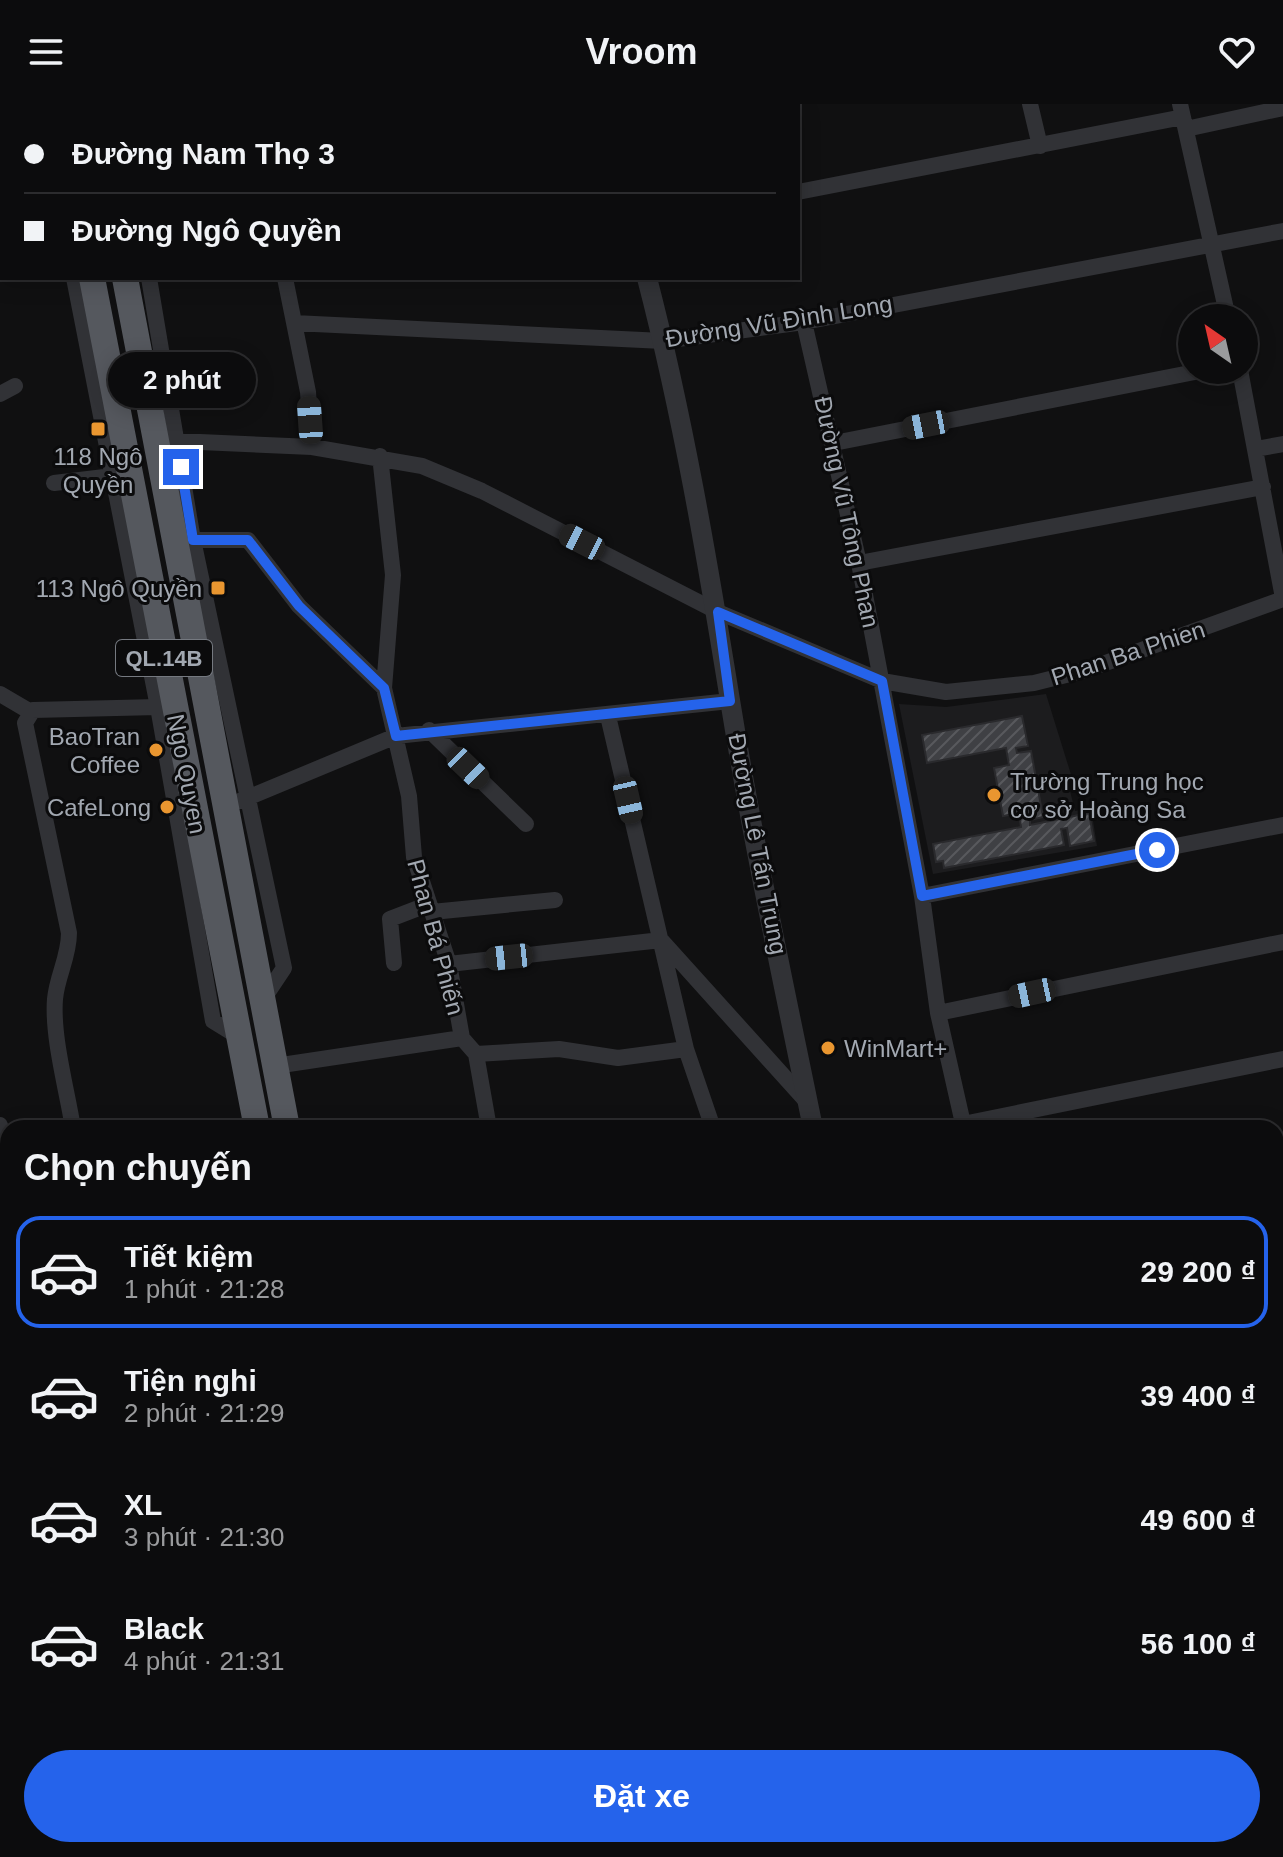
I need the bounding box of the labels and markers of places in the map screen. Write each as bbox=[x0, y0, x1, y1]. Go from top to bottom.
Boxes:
marker: 118 Ngô Quyền bbox=[89, 420, 107, 438]
place label: 118 Ngô Quyền bbox=[54, 443, 142, 498]
place label: 113 Ngô Quyền bbox=[36, 575, 202, 602]
marker: 113 Ngô Quyền bbox=[209, 579, 227, 597]
place label: BaoTran Coffee bbox=[49, 723, 140, 778]
marker: BaoTran Coffee bbox=[147, 741, 165, 759]
place label: Trường Trung học cơ sở Hoàng Sa bbox=[1010, 768, 1204, 823]
marker: Trường Trung học cơ sở Hoàng Sa bbox=[985, 786, 1003, 804]
place label: CafeLong bbox=[47, 794, 151, 821]
marker: CafeLong bbox=[158, 798, 176, 816]
place label: WinMart+ bbox=[844, 1035, 947, 1062]
marker: WinMart+ bbox=[819, 1039, 837, 1057]

